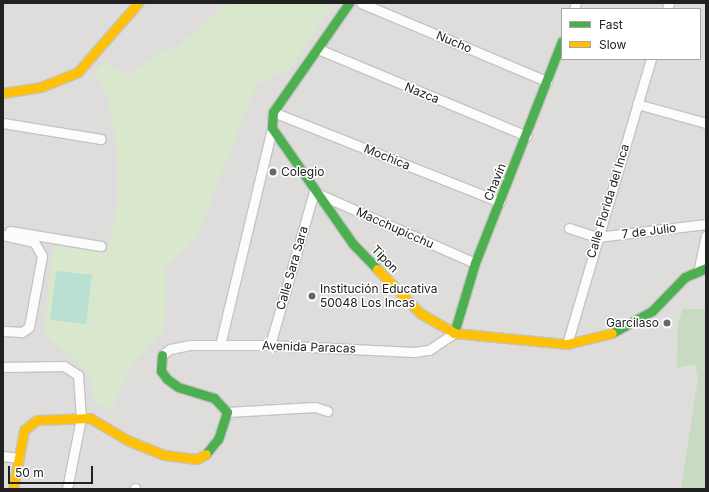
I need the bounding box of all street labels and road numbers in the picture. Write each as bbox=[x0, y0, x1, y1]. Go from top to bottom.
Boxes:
street label: Nucho bbox=[434, 28, 474, 56]
street label: Nazca bbox=[403, 80, 441, 106]
street label: Mochica bbox=[362, 141, 412, 173]
street label: Calle Florida del Inca bbox=[584, 142, 632, 260]
street label: Chavín bbox=[481, 161, 509, 203]
street label: Macchupicchu bbox=[354, 204, 436, 252]
street label: 7 de Julio bbox=[621, 221, 677, 241]
street label: Calle Sara Sara bbox=[273, 224, 311, 312]
street label: Tipon bbox=[369, 242, 401, 276]
street label: Avenida Paracas bbox=[262, 338, 356, 356]

